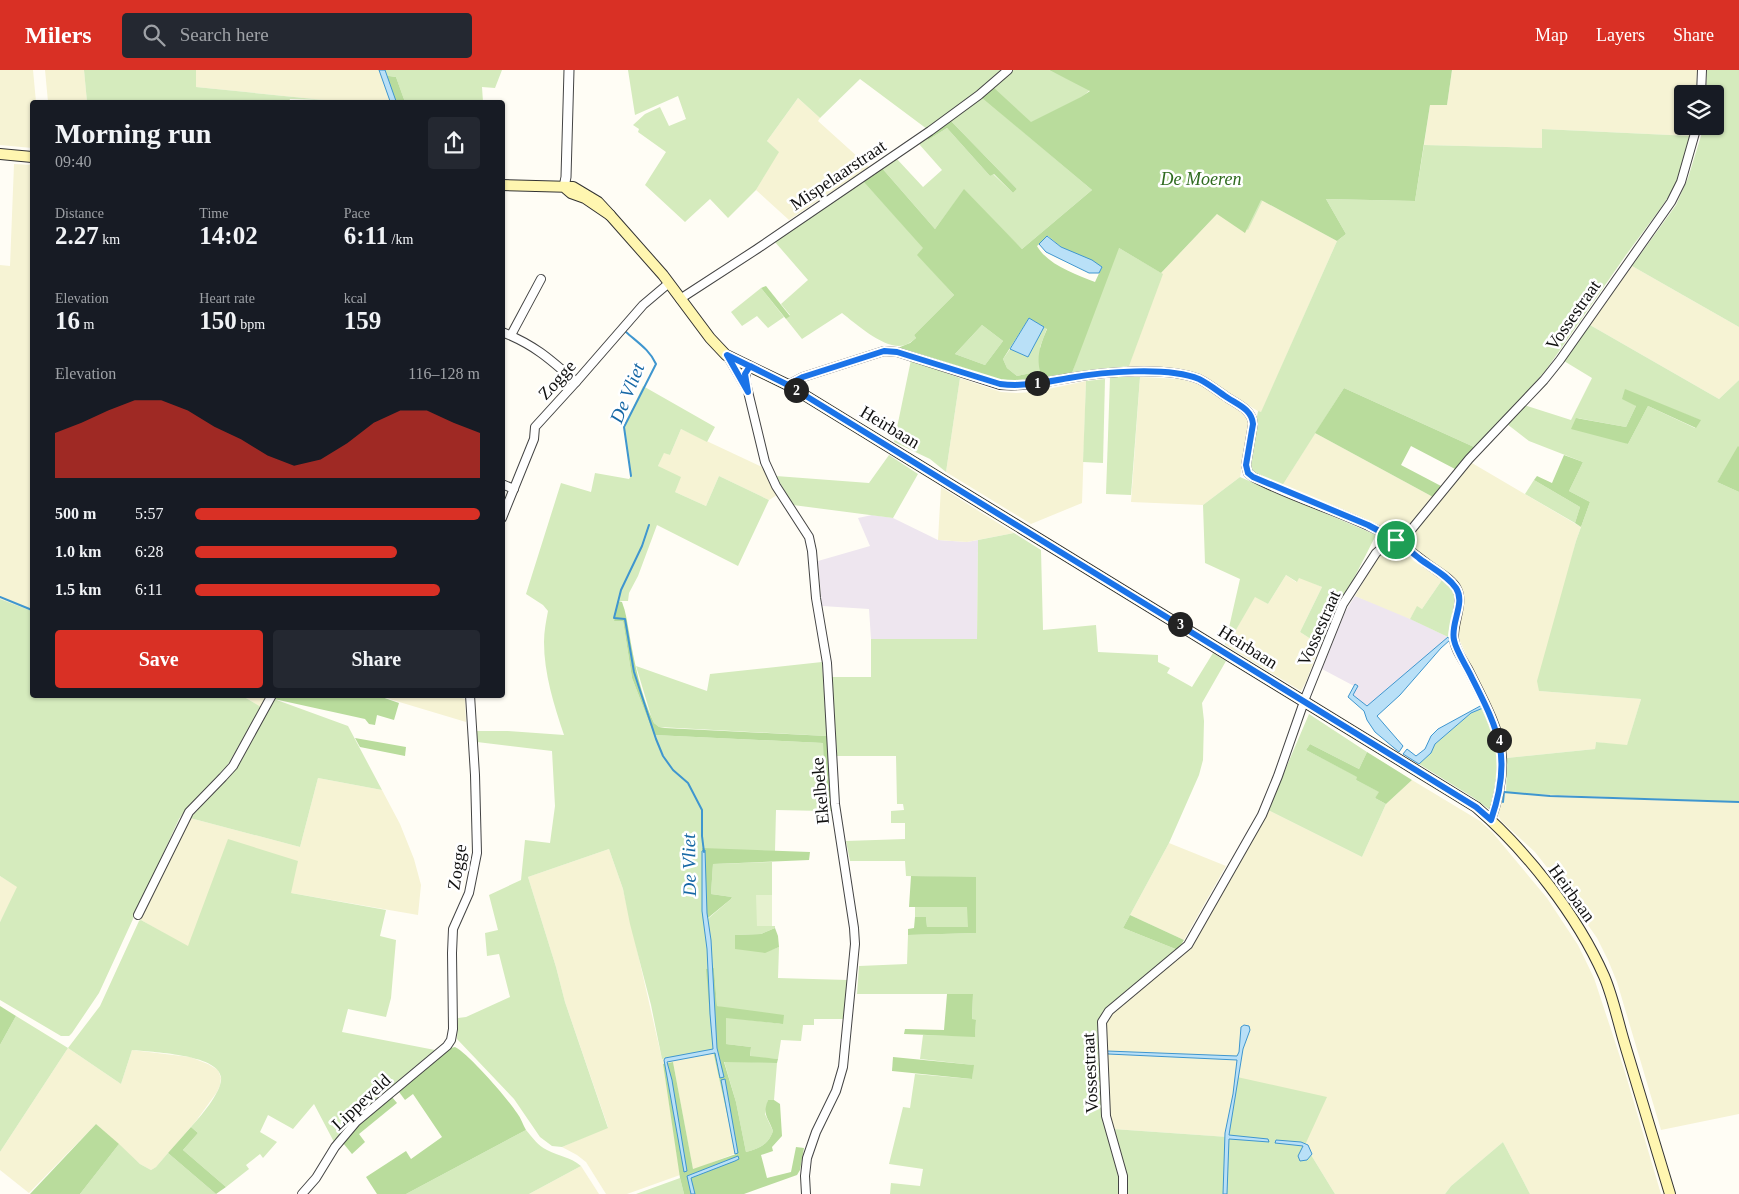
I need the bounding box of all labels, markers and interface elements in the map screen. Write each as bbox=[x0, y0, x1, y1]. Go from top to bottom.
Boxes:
search box bbox=[122, 13, 472, 58]
icon: search bbox=[140, 21, 168, 49]
text: Milers bbox=[25, 22, 92, 48]
text: Search here bbox=[180, 24, 269, 45]
text: Map bbox=[1535, 25, 1568, 45]
text: Layers bbox=[1596, 25, 1645, 45]
text: Share bbox=[1673, 25, 1714, 45]
map controls bbox=[1674, 85, 1724, 135]
button: layers bbox=[1674, 85, 1724, 135]
button: share bbox=[428, 117, 480, 169]
text: Morning run bbox=[55, 118, 211, 149]
street label: Mispelaarstraat bbox=[786, 136, 890, 214]
text: 09:40 bbox=[55, 153, 91, 170]
park label: De Moeren bbox=[1160, 169, 1241, 189]
text: Distance bbox=[55, 206, 104, 221]
text: Time bbox=[199, 206, 228, 221]
text: Pace bbox=[344, 206, 370, 221]
text: 2.27 bbox=[55, 222, 99, 249]
text: 14:02 bbox=[199, 222, 258, 249]
text: 6:11 bbox=[344, 222, 388, 249]
text: km bbox=[99, 232, 120, 247]
text: /km bbox=[388, 232, 413, 247]
street label: Vossestraat bbox=[1542, 276, 1604, 354]
text: Elevation bbox=[55, 291, 109, 306]
text: Heart rate bbox=[199, 291, 255, 306]
text: kcal bbox=[344, 291, 367, 306]
text: 16 bbox=[55, 307, 80, 334]
text: 150 bbox=[199, 307, 237, 334]
text: 159 bbox=[344, 307, 381, 334]
text: m bbox=[80, 317, 94, 332]
text: bpm bbox=[237, 317, 265, 332]
street label: Zogge bbox=[534, 356, 580, 404]
water label: De Vliet bbox=[605, 359, 649, 427]
text: Elevation bbox=[55, 365, 116, 382]
text: 116–128 m bbox=[408, 365, 480, 382]
pin: 1 bbox=[1024, 370, 1050, 396]
text: 1 bbox=[1034, 376, 1041, 391]
pin: 2 bbox=[784, 378, 808, 402]
text: 2 bbox=[793, 383, 800, 398]
street label: Heirbaan bbox=[857, 401, 923, 453]
text: 500 m bbox=[55, 505, 96, 522]
text: 5:57 bbox=[135, 505, 163, 522]
pin bbox=[1375, 519, 1417, 561]
icon: arrive bbox=[1382, 526, 1410, 554]
text: 1.0 km bbox=[55, 543, 101, 560]
text: 6:28 bbox=[135, 543, 163, 560]
text: 1.5 km bbox=[55, 581, 101, 598]
text: 6:11 bbox=[135, 581, 163, 598]
street label: Vossestraat bbox=[1293, 587, 1345, 669]
pin: 3 bbox=[1168, 612, 1192, 636]
text: 3 bbox=[1177, 617, 1184, 632]
street label: Heirbaan bbox=[1215, 621, 1281, 673]
button: Save bbox=[55, 630, 263, 688]
button: Share bbox=[273, 630, 480, 688]
pin: 4 bbox=[1486, 728, 1512, 752]
text: 4 bbox=[1496, 733, 1503, 748]
street label: Ekelbeke bbox=[807, 757, 833, 825]
water label: De Vliet bbox=[678, 833, 700, 898]
street label: Zogge bbox=[444, 843, 470, 891]
street label: Heirbaan bbox=[1545, 860, 1599, 926]
street label: Vossestraat bbox=[1078, 1032, 1102, 1114]
street label: Lippeveld bbox=[327, 1070, 395, 1134]

